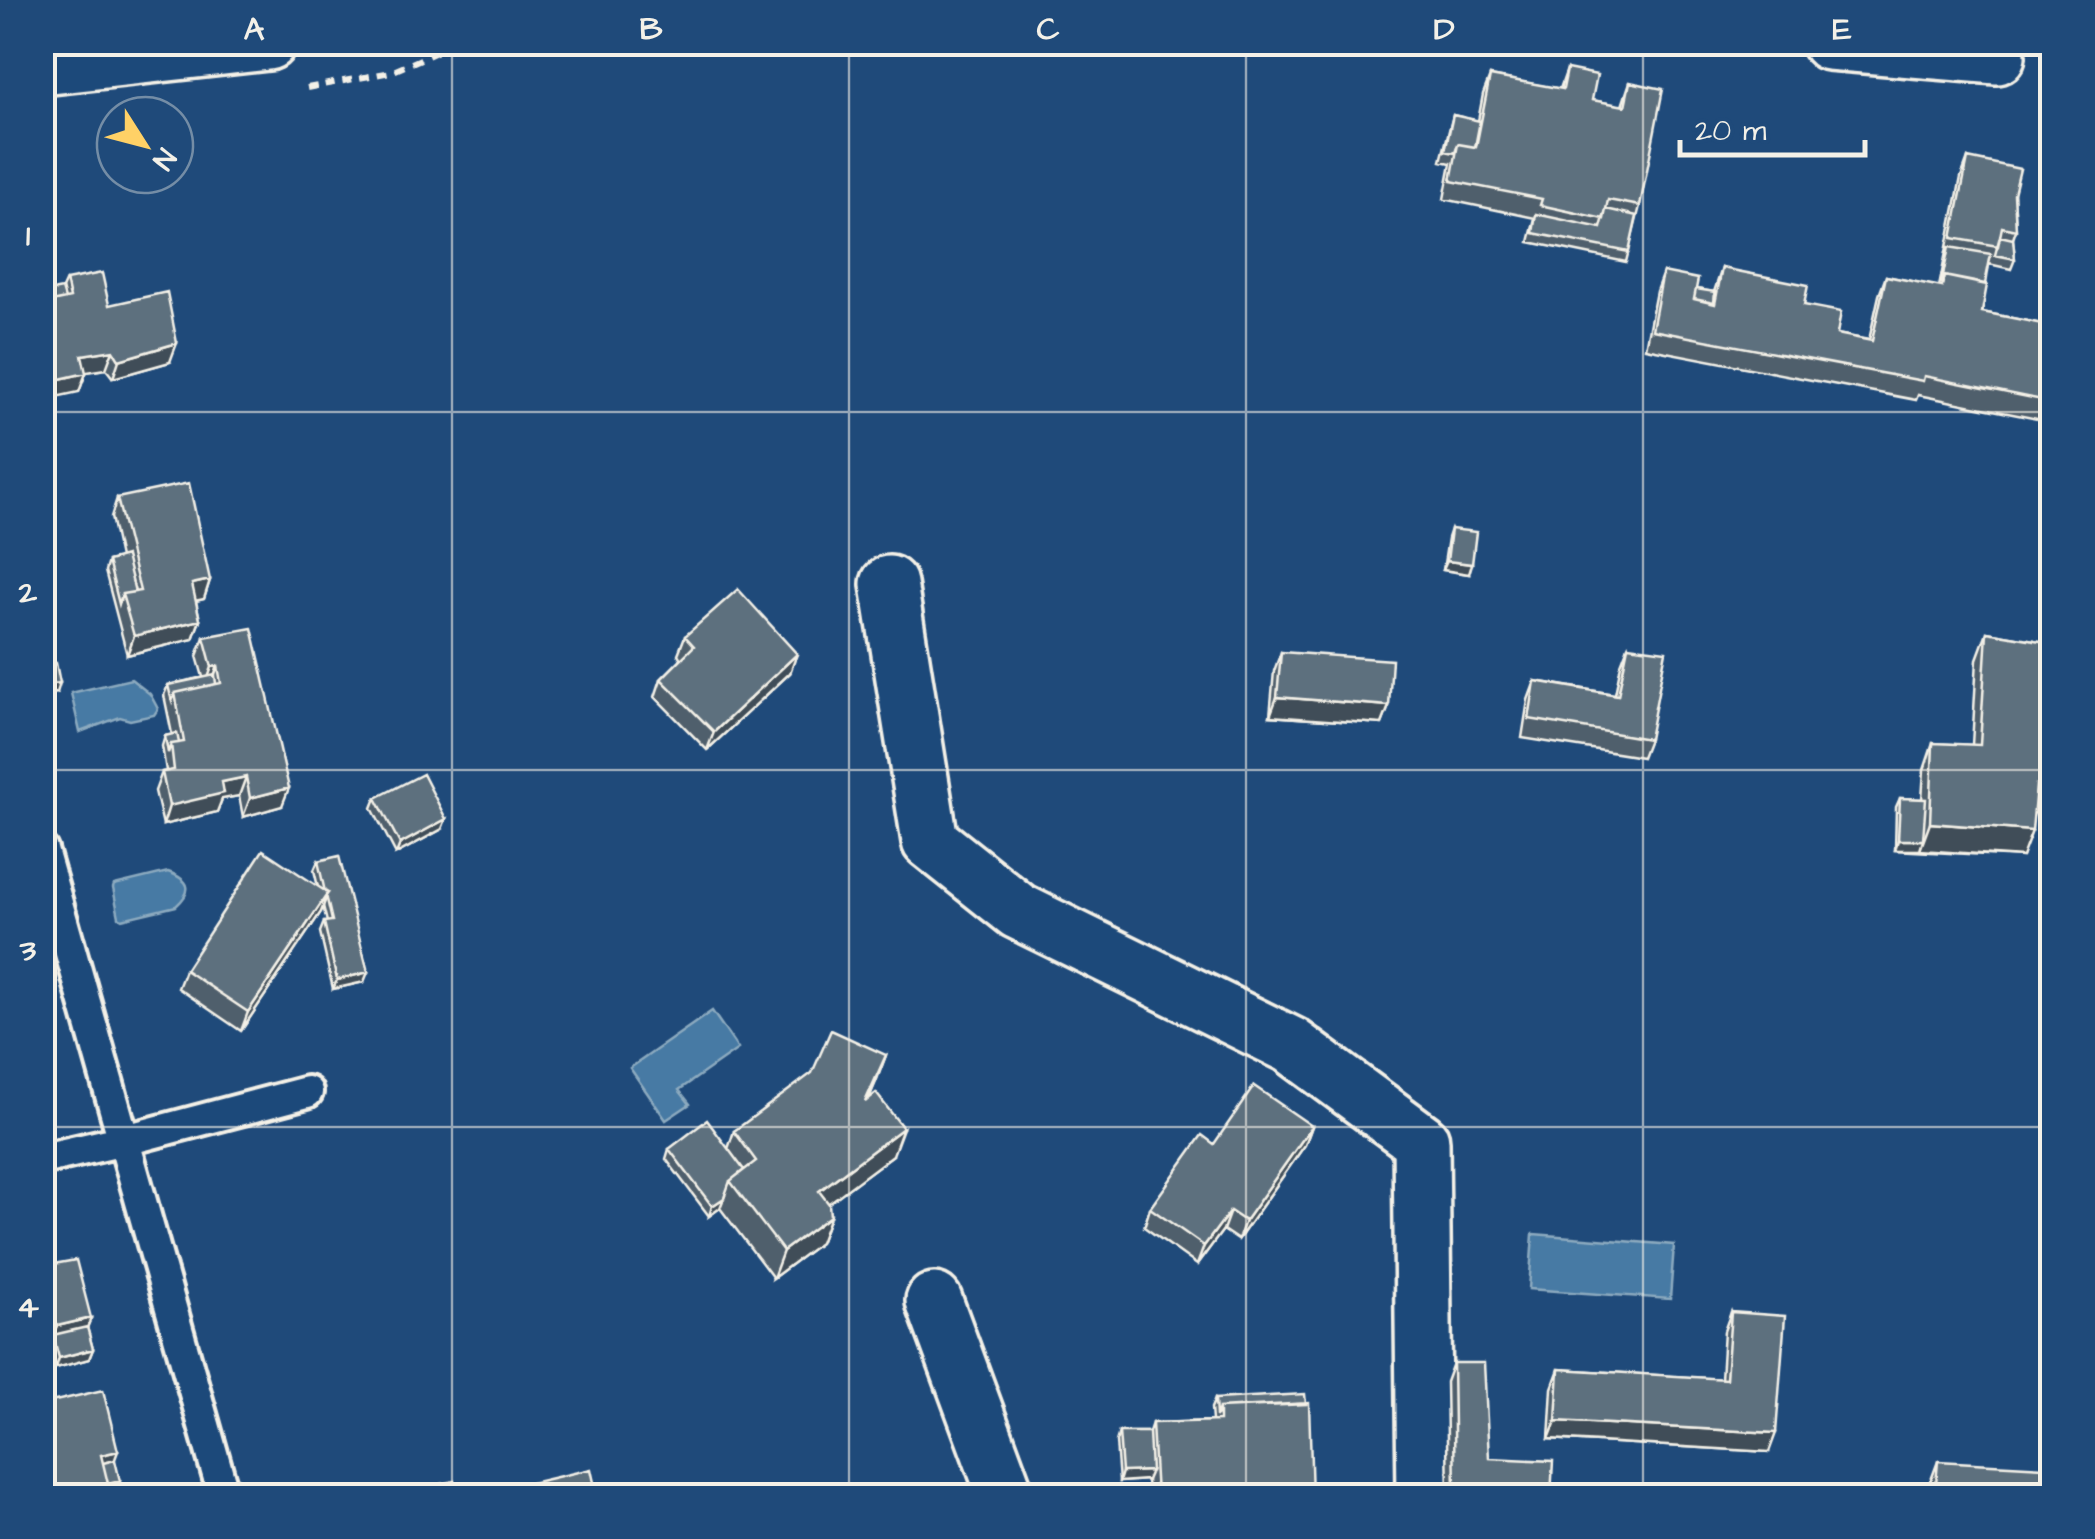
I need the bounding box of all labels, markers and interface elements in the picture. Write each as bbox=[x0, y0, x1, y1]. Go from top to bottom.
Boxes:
text: A bbox=[244, 7, 265, 52]
text: B bbox=[640, 7, 663, 52]
text: C bbox=[1037, 7, 1060, 52]
text: D bbox=[1434, 7, 1455, 52]
text: E bbox=[1833, 7, 1852, 52]
north arrow bbox=[95, 95, 195, 195]
scale bar bbox=[1680, 95, 1865, 157]
text: 20 m bbox=[1695, 110, 1767, 152]
text: N bbox=[143, 140, 185, 178]
text: 1 bbox=[26, 213, 30, 258]
text: 2 bbox=[18, 570, 38, 615]
text: 3 bbox=[19, 928, 37, 973]
text: 4 bbox=[17, 1285, 39, 1330]

